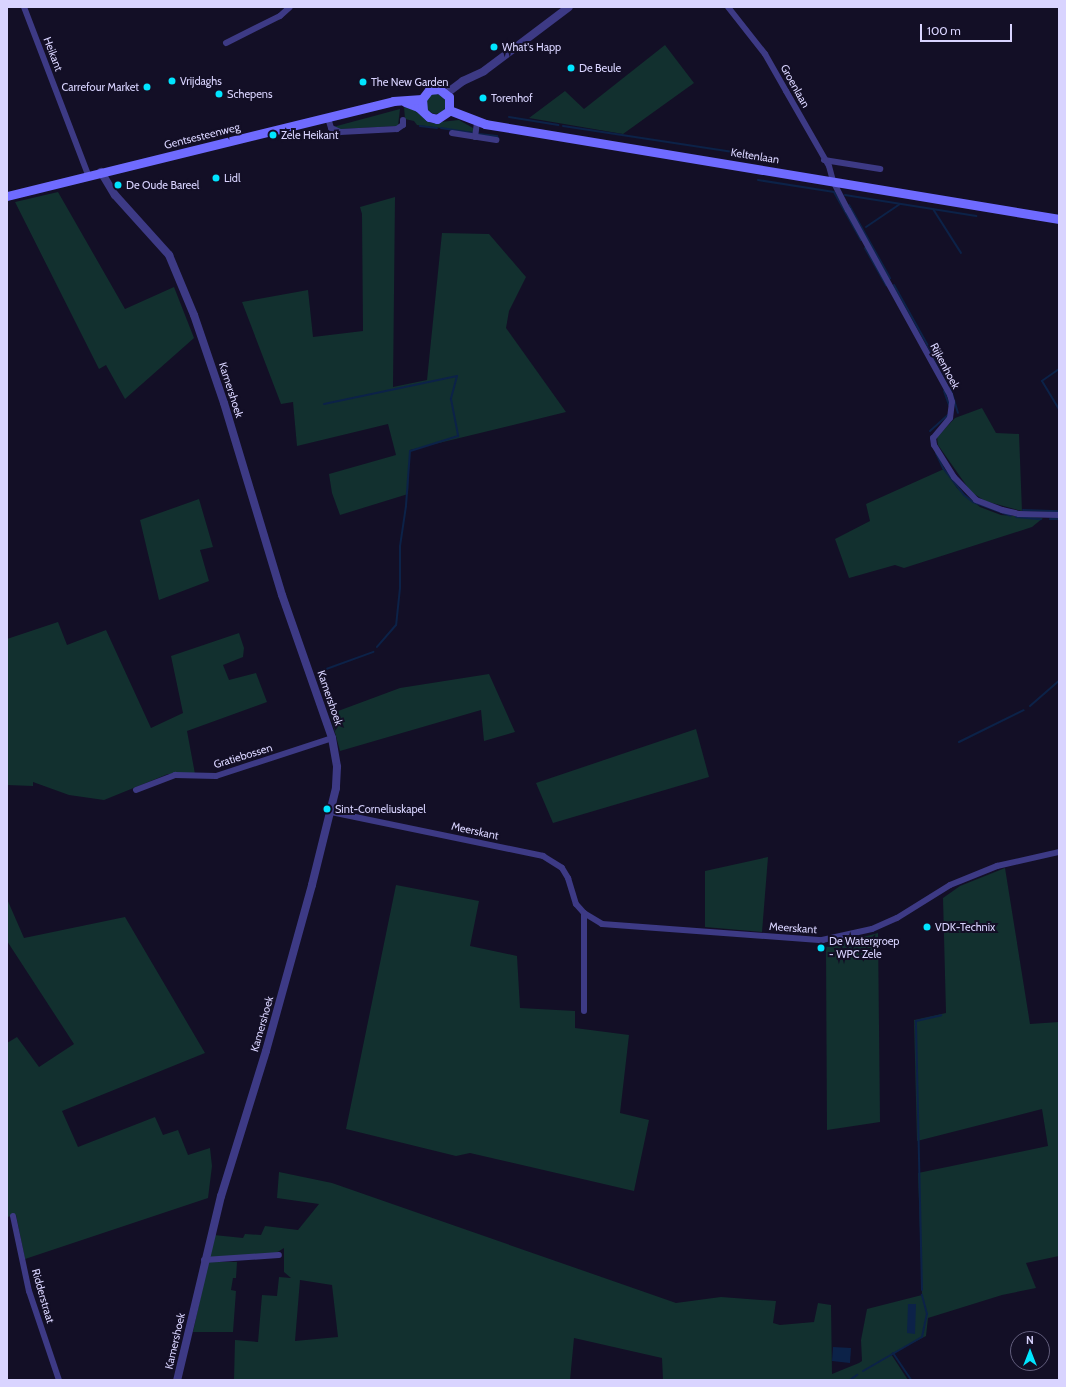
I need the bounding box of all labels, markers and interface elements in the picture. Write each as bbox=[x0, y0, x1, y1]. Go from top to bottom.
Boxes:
scale bar bbox=[922, 16, 1014, 42]
text: 100 m bbox=[927, 23, 961, 38]
street label: Heikant bbox=[40, 35, 66, 73]
place label: What's Happ bbox=[502, 40, 561, 54]
marker: What's Happ bbox=[489, 42, 499, 52]
place label: De Beule bbox=[579, 61, 621, 75]
street label: Groenlaan bbox=[778, 62, 812, 110]
marker: De Beule bbox=[566, 63, 576, 73]
place label: Vrijdaghs bbox=[180, 74, 222, 88]
place label: The New Garden bbox=[371, 75, 448, 89]
marker: Vrijdaghs bbox=[167, 76, 177, 86]
marker: The New Garden bbox=[358, 77, 368, 87]
place label: Carrefour Market bbox=[62, 80, 139, 94]
marker: Carrefour Market bbox=[142, 82, 152, 92]
place label: Schepens bbox=[227, 87, 272, 101]
marker: Schepens bbox=[214, 89, 224, 99]
place label: Torenhof bbox=[491, 91, 533, 105]
marker: Torenhof bbox=[478, 93, 488, 103]
street label: Gentsesteenweg bbox=[163, 120, 241, 152]
place label: Zele Heikant bbox=[281, 128, 338, 142]
marker: Zele Heikant bbox=[268, 130, 278, 140]
street label: Keltenlaan bbox=[730, 146, 780, 166]
place label: Lidl bbox=[224, 171, 241, 185]
marker: Lidl bbox=[211, 173, 221, 183]
place label: De Oude Bareel bbox=[126, 178, 199, 192]
marker: De Oude Bareel bbox=[113, 180, 123, 190]
street label: Rijkenhoek bbox=[927, 341, 963, 391]
street label: Kamershoek bbox=[216, 361, 246, 419]
street label: Kamershoek bbox=[314, 669, 346, 727]
street label: Gratiebossen bbox=[212, 741, 274, 771]
place label: Sint-Corneliuskapel bbox=[335, 802, 426, 816]
marker: Sint-Corneliuskapel bbox=[322, 804, 332, 814]
street label: Meerskant bbox=[450, 820, 500, 842]
street label: Meerskant bbox=[769, 920, 817, 936]
place label: VDK-Technix bbox=[935, 920, 995, 934]
marker: VDK-Technix bbox=[922, 922, 932, 932]
place label: De Watergroep - WPC Zele bbox=[829, 935, 899, 961]
marker: De Watergroep - WPC Zele bbox=[816, 943, 826, 953]
street label: Kamershoek bbox=[248, 995, 276, 1053]
street label: Ridderstraat bbox=[29, 1267, 57, 1325]
street label: Kamershoek bbox=[162, 1312, 188, 1370]
north arrow bbox=[1010, 1331, 1050, 1371]
text: N bbox=[1026, 1333, 1034, 1347]

